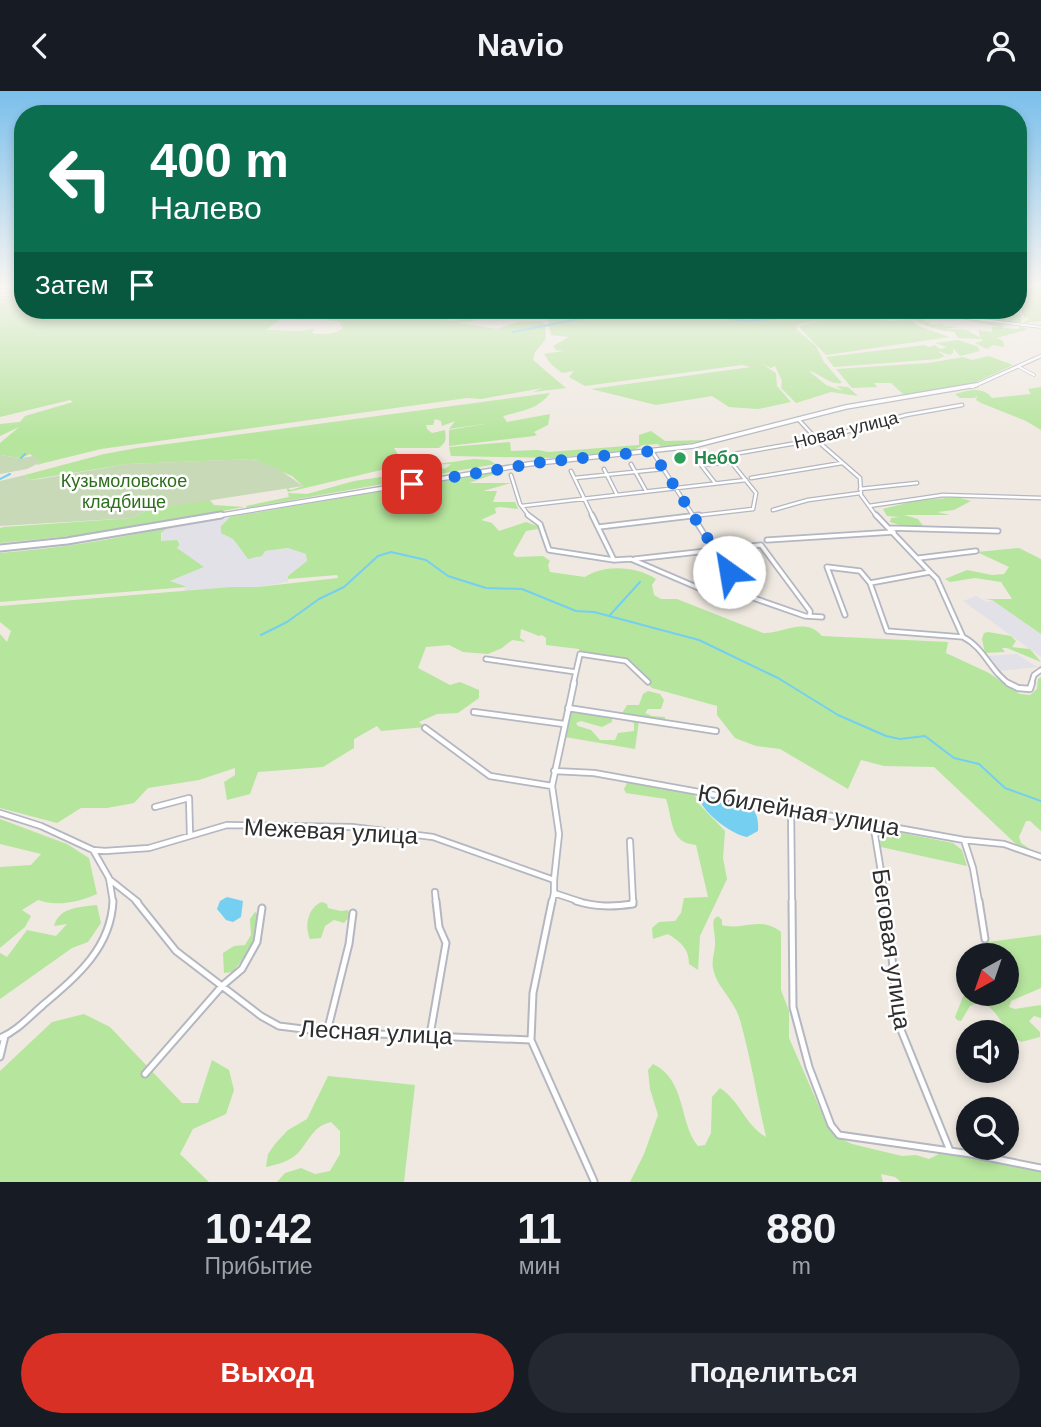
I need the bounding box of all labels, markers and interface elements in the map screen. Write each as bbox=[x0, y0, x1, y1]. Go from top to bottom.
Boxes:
icon: back bbox=[21, 27, 59, 65]
text: Navio bbox=[477, 27, 564, 63]
icon: person bbox=[982, 27, 1020, 65]
icon: left bbox=[35, 133, 126, 224]
text: 400 m bbox=[150, 133, 289, 187]
text: Налево bbox=[150, 190, 262, 226]
icon: arrive bbox=[123, 266, 161, 304]
text: Затем bbox=[35, 270, 109, 300]
street label: Новая улица bbox=[792, 407, 901, 453]
place label: Небо bbox=[694, 448, 739, 468]
marker: Небо bbox=[672, 450, 688, 466]
pin bbox=[382, 454, 442, 514]
icon: arrive bbox=[393, 465, 431, 503]
park label: Кузьмоловское кладбище bbox=[61, 471, 187, 512]
position arrow bbox=[692, 535, 766, 609]
street label: Юбилейная улица bbox=[696, 779, 903, 841]
street label: Межевая улица bbox=[243, 813, 419, 849]
street label: Беговая улица bbox=[867, 867, 917, 1032]
north arrow bbox=[956, 943, 1018, 1006]
map controls bbox=[956, 943, 1019, 1160]
street label: Лесная улица bbox=[299, 1015, 454, 1050]
button: sound bbox=[956, 1020, 1019, 1083]
button: search bbox=[956, 1097, 1019, 1160]
text: 10:42 bbox=[205, 1205, 312, 1252]
text: 11 bbox=[517, 1205, 562, 1252]
text: 880 bbox=[766, 1205, 836, 1252]
text: Прибытие bbox=[205, 1253, 313, 1279]
text: мин bbox=[519, 1253, 560, 1279]
text: m bbox=[792, 1253, 811, 1279]
button: Выход bbox=[21, 1333, 514, 1413]
button: Поделиться bbox=[528, 1333, 1020, 1413]

